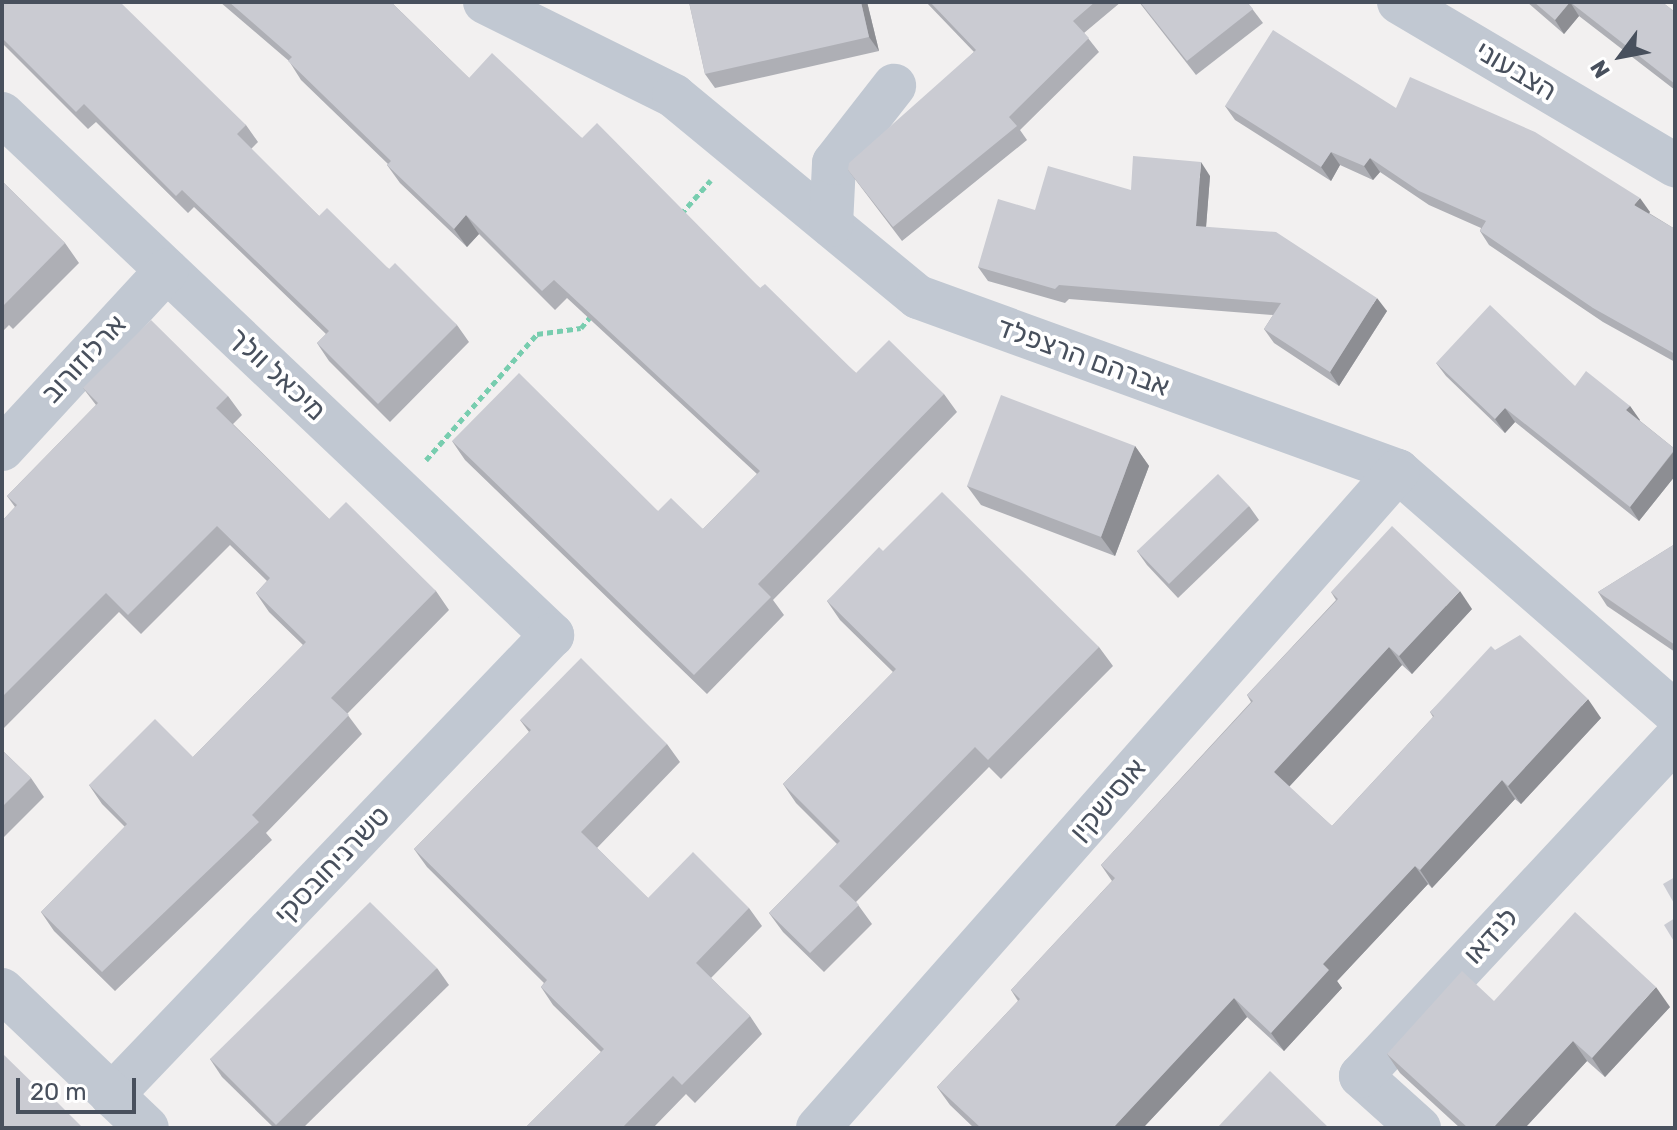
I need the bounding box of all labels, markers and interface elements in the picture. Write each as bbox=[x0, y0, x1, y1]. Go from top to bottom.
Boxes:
north arrow bbox=[1581, 16, 1661, 96]
street label: הצבעוני bbox=[1469, 34, 1563, 108]
text: N bbox=[1585, 55, 1616, 83]
street label: ארלוזורוב bbox=[35, 308, 133, 410]
street label: אברהם הרצפלד bbox=[992, 310, 1174, 404]
street label: מיכאל וולך bbox=[221, 320, 333, 428]
street label: אוסישקין bbox=[1063, 752, 1153, 848]
street label: טשרניחובסקי bbox=[267, 799, 397, 931]
street label: לנדאו bbox=[1457, 901, 1525, 971]
scale bar bbox=[20, 1062, 140, 1112]
text: 20 m bbox=[30, 1078, 87, 1106]

